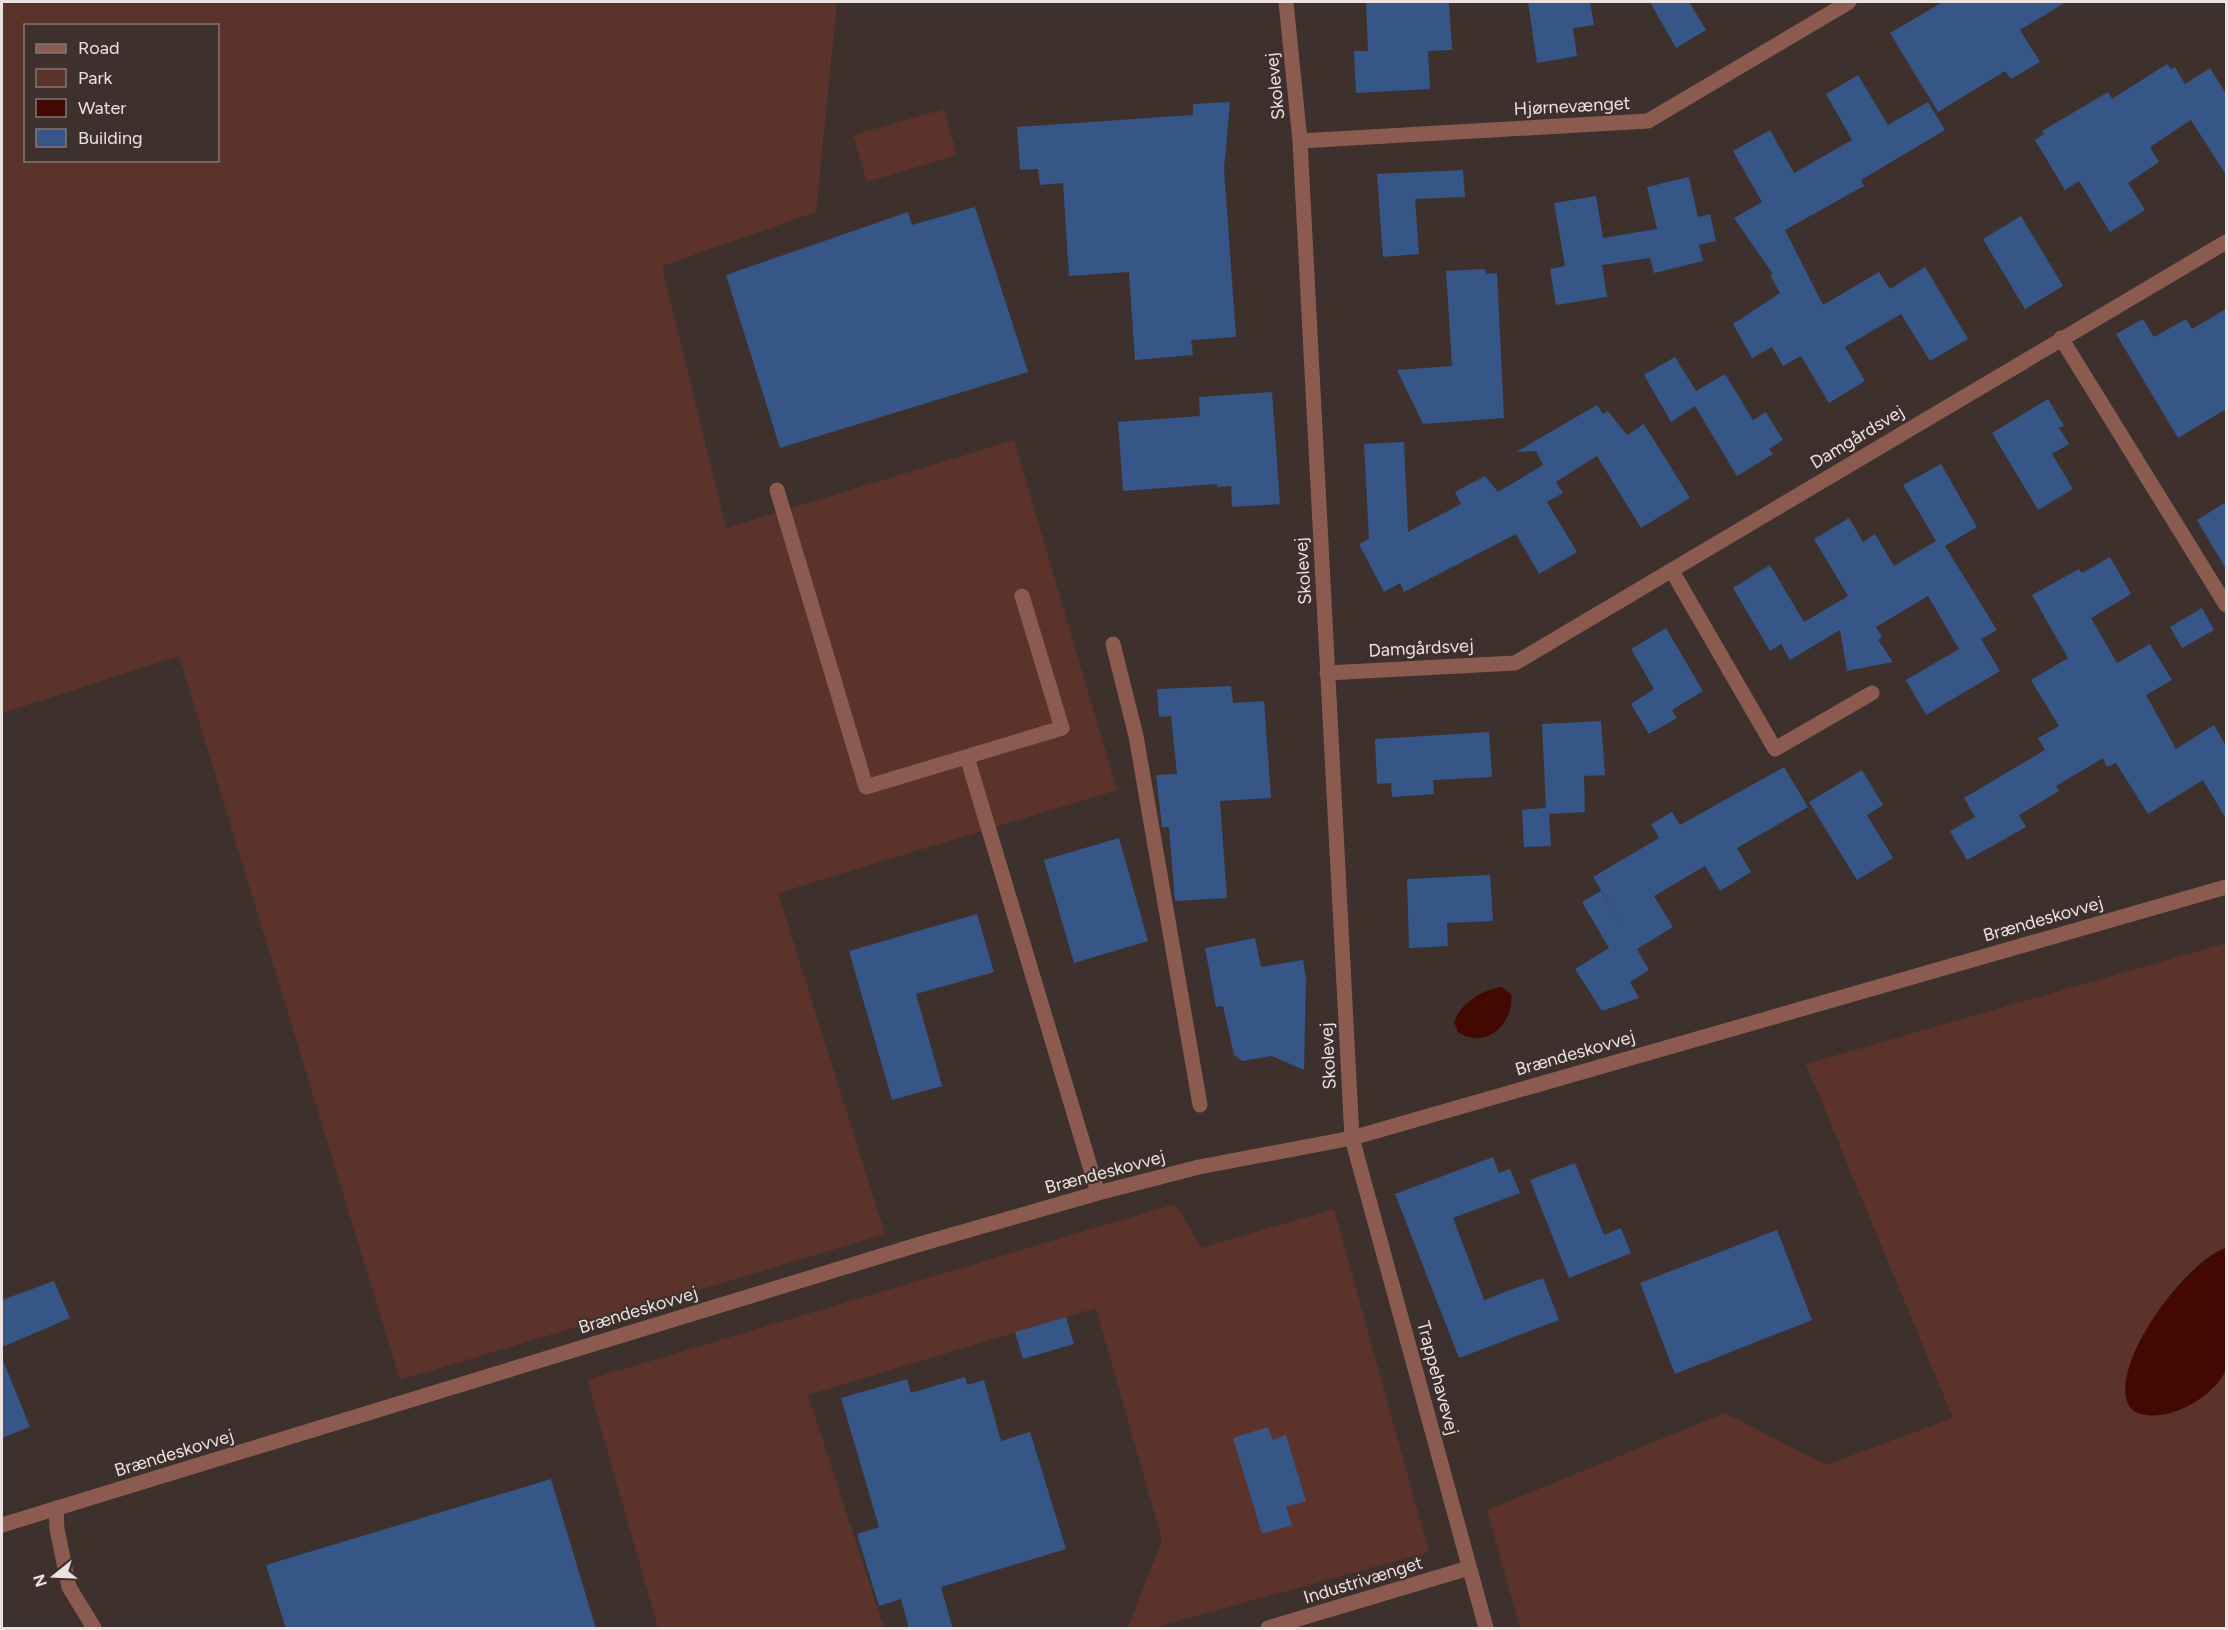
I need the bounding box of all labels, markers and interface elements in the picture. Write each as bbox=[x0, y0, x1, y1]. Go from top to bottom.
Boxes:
legend bbox=[24, 24, 219, 162]
text: Road bbox=[78, 37, 119, 59]
street label: Skolevej bbox=[1261, 51, 1289, 121]
text: Park bbox=[78, 67, 113, 89]
street label: Hjørnevænget bbox=[1513, 92, 1631, 120]
text: Water bbox=[78, 97, 126, 119]
text: Building bbox=[78, 127, 143, 149]
street label: Damgårdsvej bbox=[1806, 400, 1908, 474]
street label: Skolevej bbox=[1290, 537, 1316, 605]
street label: Damgårdsvej bbox=[1368, 634, 1474, 662]
street label: Brændeskovvej bbox=[1981, 891, 2105, 947]
street label: Skolevej bbox=[1315, 1022, 1341, 1090]
street label: Brændeskovvej bbox=[1513, 1025, 1637, 1081]
street label: Brændeskovvej bbox=[1042, 1145, 1168, 1199]
street label: Brændeskovvej bbox=[576, 1281, 700, 1339]
street label: Trappehavevej bbox=[1412, 1319, 1464, 1437]
street label: Brændeskovvej bbox=[112, 1424, 236, 1482]
north arrow bbox=[24, 1546, 84, 1606]
street label: Industrivænget bbox=[1301, 1551, 1425, 1609]
text: N bbox=[29, 1572, 51, 1589]

